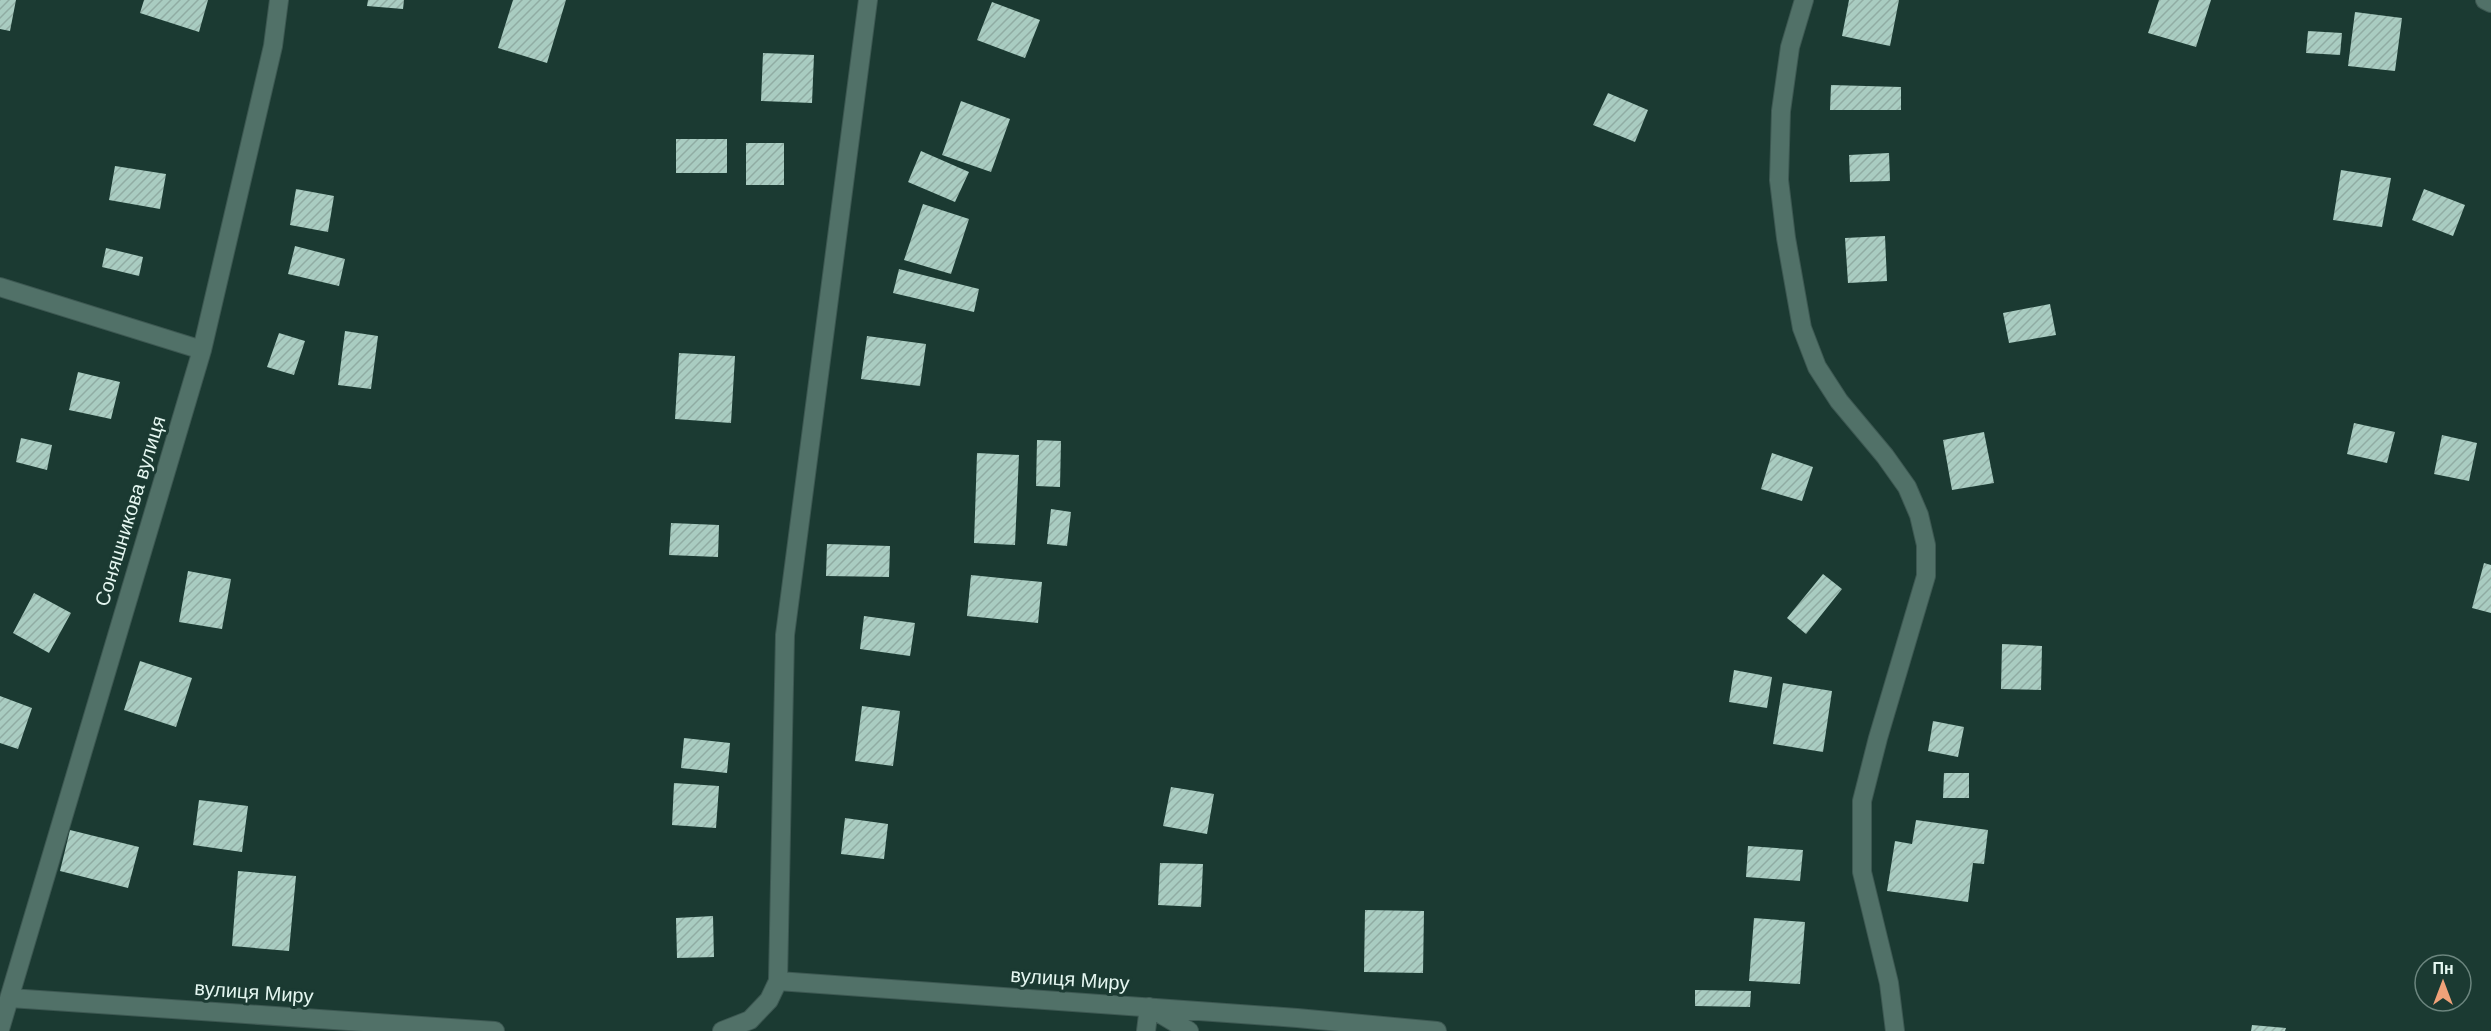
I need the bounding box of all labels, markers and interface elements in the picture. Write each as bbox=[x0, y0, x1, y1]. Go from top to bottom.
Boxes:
street label: Соняшникова вулиця bbox=[91, 413, 169, 609]
north arrow bbox=[2413, 953, 2473, 1013]
text: Пн bbox=[2432, 960, 2454, 977]
street label: вулиця Миру bbox=[1010, 964, 1130, 994]
street label: вулиця Миру bbox=[194, 977, 314, 1007]

